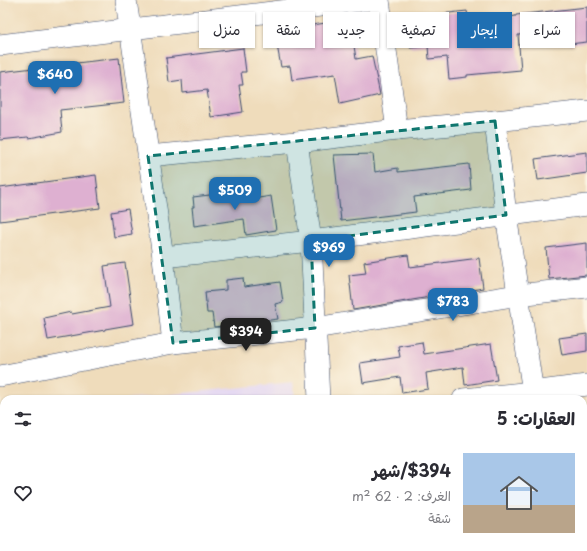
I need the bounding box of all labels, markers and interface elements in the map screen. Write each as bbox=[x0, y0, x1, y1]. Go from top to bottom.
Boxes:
chip: منزل bbox=[199, 12, 255, 48]
chip: شقة bbox=[263, 12, 315, 48]
chip: جديد bbox=[323, 12, 379, 48]
chip: تصفية bbox=[387, 12, 449, 48]
chip: إيجار bbox=[457, 12, 512, 48]
chip: شراء bbox=[520, 12, 575, 48]
pin: $640 bbox=[31, 61, 79, 95]
text: $640 bbox=[37, 64, 73, 83]
pin: $509 bbox=[211, 177, 259, 211]
text: $509 bbox=[218, 180, 252, 199]
pin: $969 bbox=[305, 234, 353, 268]
text: $969 bbox=[313, 237, 345, 256]
pin: $783 bbox=[429, 288, 477, 322]
text: $783 bbox=[437, 291, 469, 310]
pin: $394 bbox=[222, 318, 270, 352]
text: $394 bbox=[229, 321, 263, 340]
text: العقارات: 5 bbox=[497, 405, 575, 431]
icon: filters bbox=[12, 408, 34, 430]
text: $394/شهر bbox=[372, 457, 451, 483]
icon: home bbox=[495, 469, 543, 517]
icon: heart bbox=[12, 482, 34, 504]
text: الغرف: 2 · 62 m² bbox=[352, 486, 451, 505]
text: شقة bbox=[428, 508, 451, 527]

